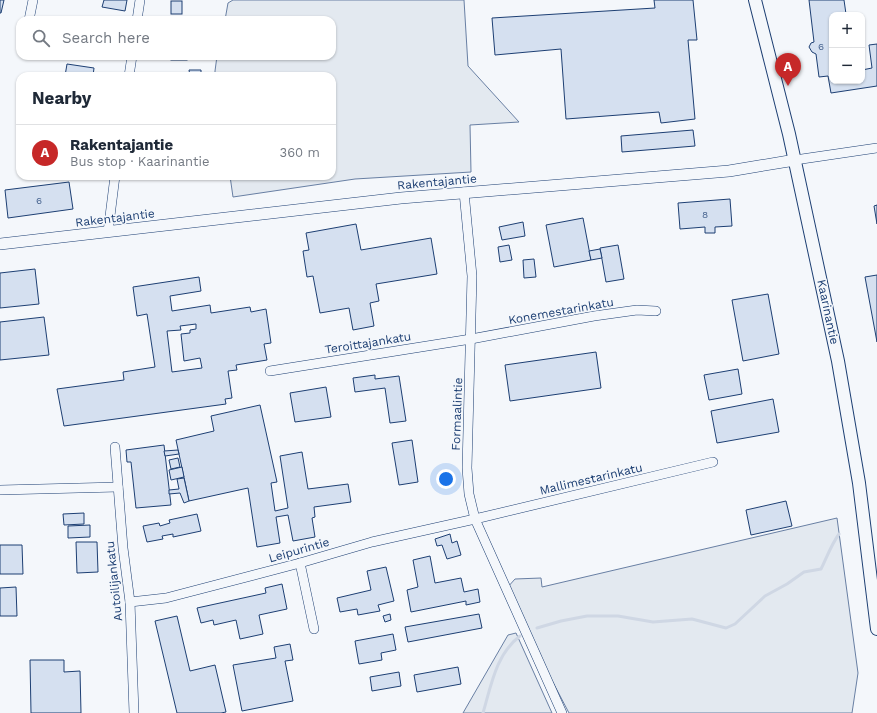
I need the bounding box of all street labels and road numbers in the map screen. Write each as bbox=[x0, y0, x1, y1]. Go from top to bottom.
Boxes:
street label: Rakentajantie bbox=[397, 172, 477, 192]
street label: Rakentajantie bbox=[74, 206, 156, 230]
street label: Kaarinantie bbox=[814, 278, 842, 346]
street label: Konemestarinkatu bbox=[507, 295, 615, 327]
street label: Teroittajankatu bbox=[324, 329, 412, 357]
street label: Formaalintie bbox=[449, 377, 465, 451]
street label: Mallimestarinkatu bbox=[538, 460, 644, 498]
street label: Leipurintie bbox=[267, 535, 331, 565]
street label: Autoilijankatu bbox=[103, 540, 125, 622]

